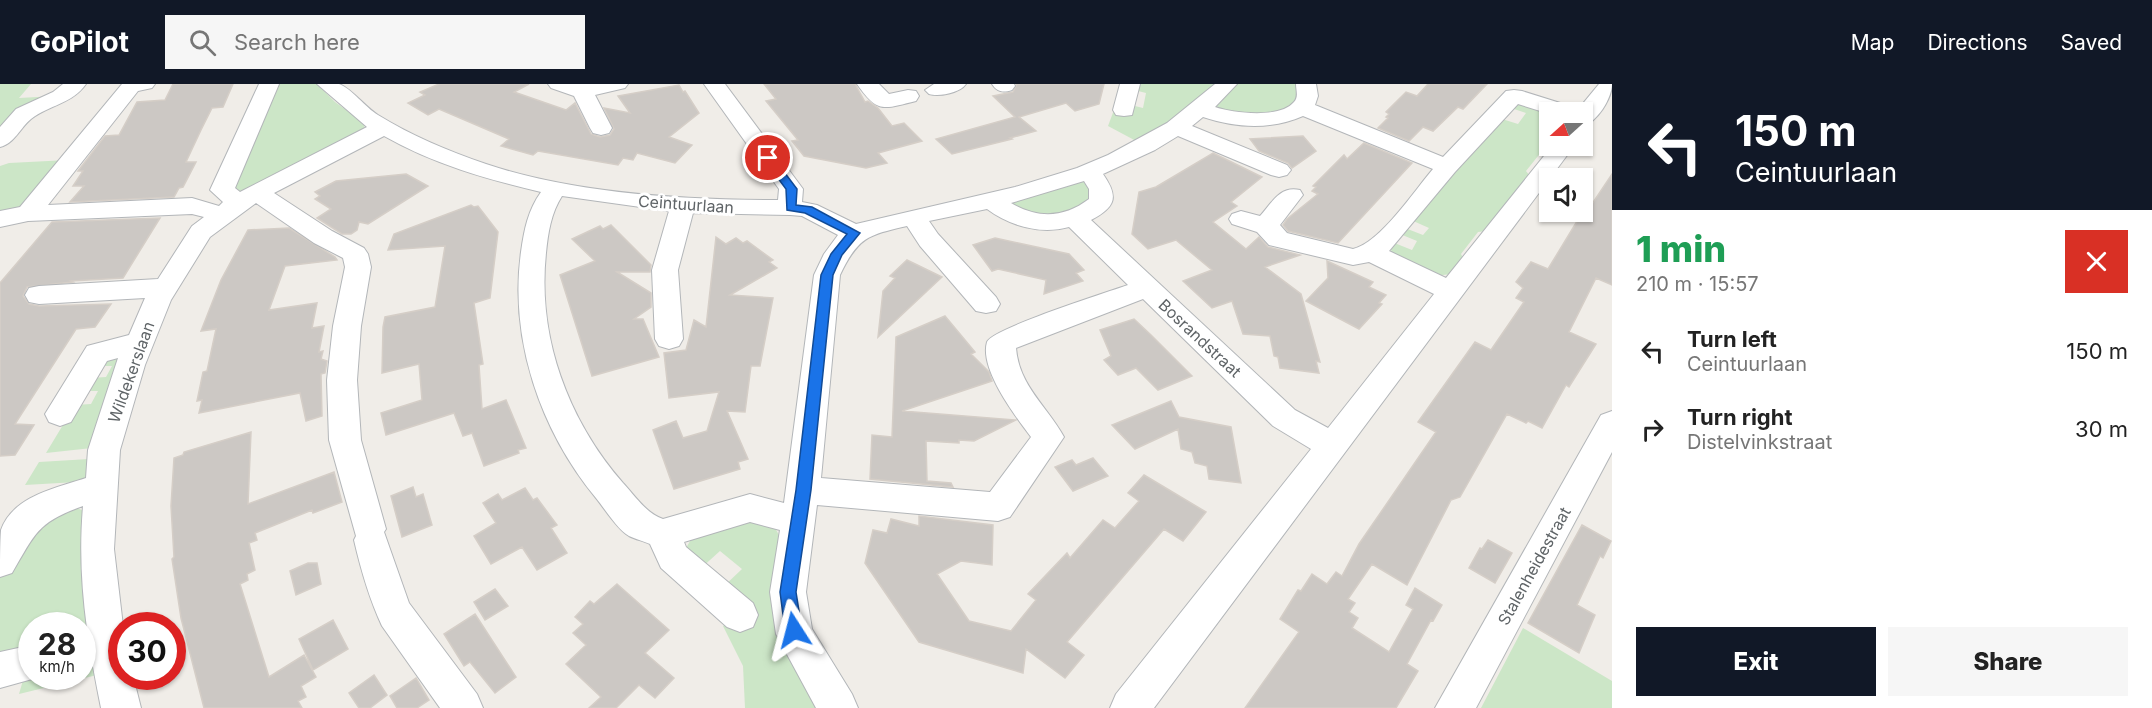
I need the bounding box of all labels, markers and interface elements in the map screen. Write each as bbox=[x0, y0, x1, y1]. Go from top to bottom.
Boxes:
search box bbox=[165, 15, 585, 69]
text: GoPilot bbox=[30, 25, 129, 59]
icon: search bbox=[186, 26, 219, 59]
text: Search here bbox=[234, 29, 360, 55]
text: Map bbox=[1851, 30, 1894, 55]
text: Directions bbox=[1927, 30, 2028, 55]
text: Saved bbox=[2061, 30, 2122, 55]
north arrow bbox=[1539, 102, 1593, 156]
map controls bbox=[1539, 102, 1593, 222]
text: 150 m bbox=[1735, 105, 1857, 156]
icon: left bbox=[1636, 108, 1714, 186]
pin bbox=[742, 132, 793, 183]
icon: arrive bbox=[751, 141, 784, 174]
text: Ceintuurlaan bbox=[1735, 156, 1897, 189]
button: sound bbox=[1539, 168, 1593, 222]
street label: Ceintuurlaan bbox=[637, 191, 735, 217]
text: 1 min bbox=[1636, 227, 1726, 271]
button: close bbox=[2065, 230, 2128, 293]
text: 210 m · 15:57 bbox=[1636, 272, 1759, 296]
street label: Bosrandstraat bbox=[1155, 295, 1245, 381]
street label: Wildekerslaan bbox=[103, 319, 159, 425]
text: Turn left bbox=[1687, 326, 1777, 352]
icon: left bbox=[1636, 335, 1669, 368]
text: 150 m bbox=[2066, 338, 2128, 364]
text: Ceintuurlaan bbox=[1687, 352, 1807, 376]
text: Turn right bbox=[1687, 404, 1793, 430]
icon: right bbox=[1636, 413, 1669, 446]
text: 30 m bbox=[2075, 416, 2128, 442]
text: Distelvinkstraat bbox=[1687, 430, 1832, 454]
street label: Stalenheidestraat bbox=[1493, 503, 1575, 629]
position arrow bbox=[762, 598, 826, 662]
speed limit sign: 30 bbox=[108, 612, 186, 690]
text: 28 bbox=[38, 626, 76, 662]
button: Exit bbox=[1636, 627, 1876, 696]
button: Share bbox=[1888, 627, 2128, 696]
text: km/h bbox=[39, 657, 75, 676]

